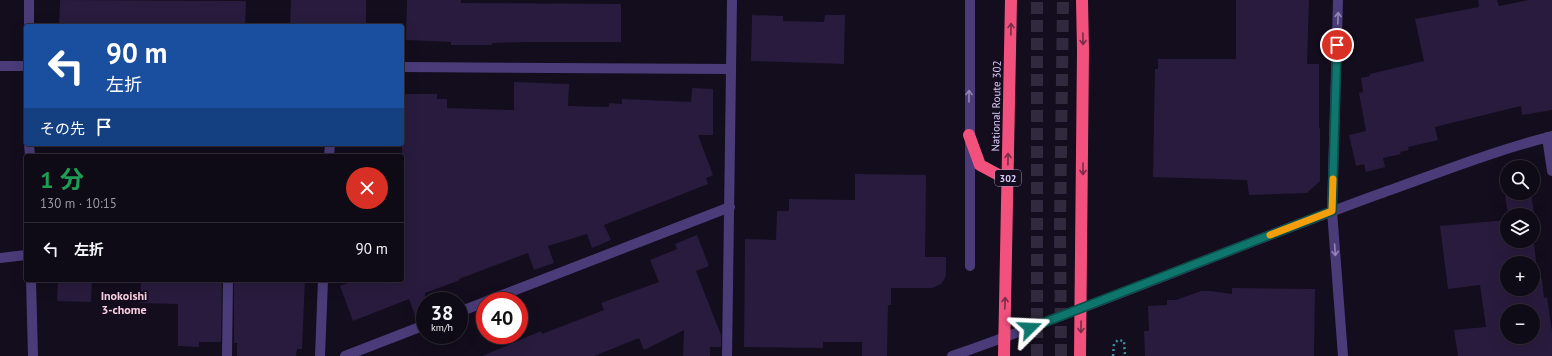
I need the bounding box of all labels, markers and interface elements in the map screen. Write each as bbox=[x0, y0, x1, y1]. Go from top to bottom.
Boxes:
one-way arrow bbox=[1334, 12, 1341, 25]
one-way arrow bbox=[1007, 23, 1015, 36]
pin bbox=[1320, 28, 1354, 62]
one-way arrow bbox=[1079, 32, 1087, 45]
text: 90 m bbox=[106, 34, 167, 71]
icon: arrive bbox=[1326, 34, 1348, 56]
icon: left bbox=[40, 40, 92, 92]
street label: National Route 302 bbox=[988, 60, 1004, 152]
text: 左折 bbox=[106, 73, 142, 96]
one-way arrow bbox=[965, 90, 973, 103]
icon: arrive bbox=[93, 116, 115, 138]
text: その先 bbox=[40, 119, 85, 138]
one-way arrow bbox=[1005, 153, 1012, 166]
map controls bbox=[1500, 160, 1540, 344]
button: search bbox=[1500, 160, 1540, 200]
one-way arrow bbox=[1079, 162, 1087, 175]
text: 1 分 bbox=[40, 164, 84, 195]
button: close bbox=[346, 167, 388, 209]
road number: 302 bbox=[995, 170, 1021, 186]
text: 130 m · 10:15 bbox=[40, 195, 117, 212]
button: layers bbox=[1500, 208, 1540, 248]
icon: left bbox=[40, 238, 62, 260]
text: 90 m bbox=[355, 239, 388, 258]
text: 左折 bbox=[74, 240, 104, 259]
one-way arrow bbox=[1331, 243, 1338, 256]
button: + bbox=[1500, 256, 1540, 296]
district label: Inokoishi 3-chome bbox=[101, 288, 147, 317]
speed limit sign: 40 bbox=[476, 292, 528, 344]
one-way arrow bbox=[1001, 297, 1009, 310]
text: 38 bbox=[431, 300, 453, 326]
button: − bbox=[1500, 304, 1540, 344]
position arrow bbox=[1009, 307, 1051, 349]
one-way arrow bbox=[1077, 320, 1085, 333]
text: km/h bbox=[431, 321, 453, 334]

